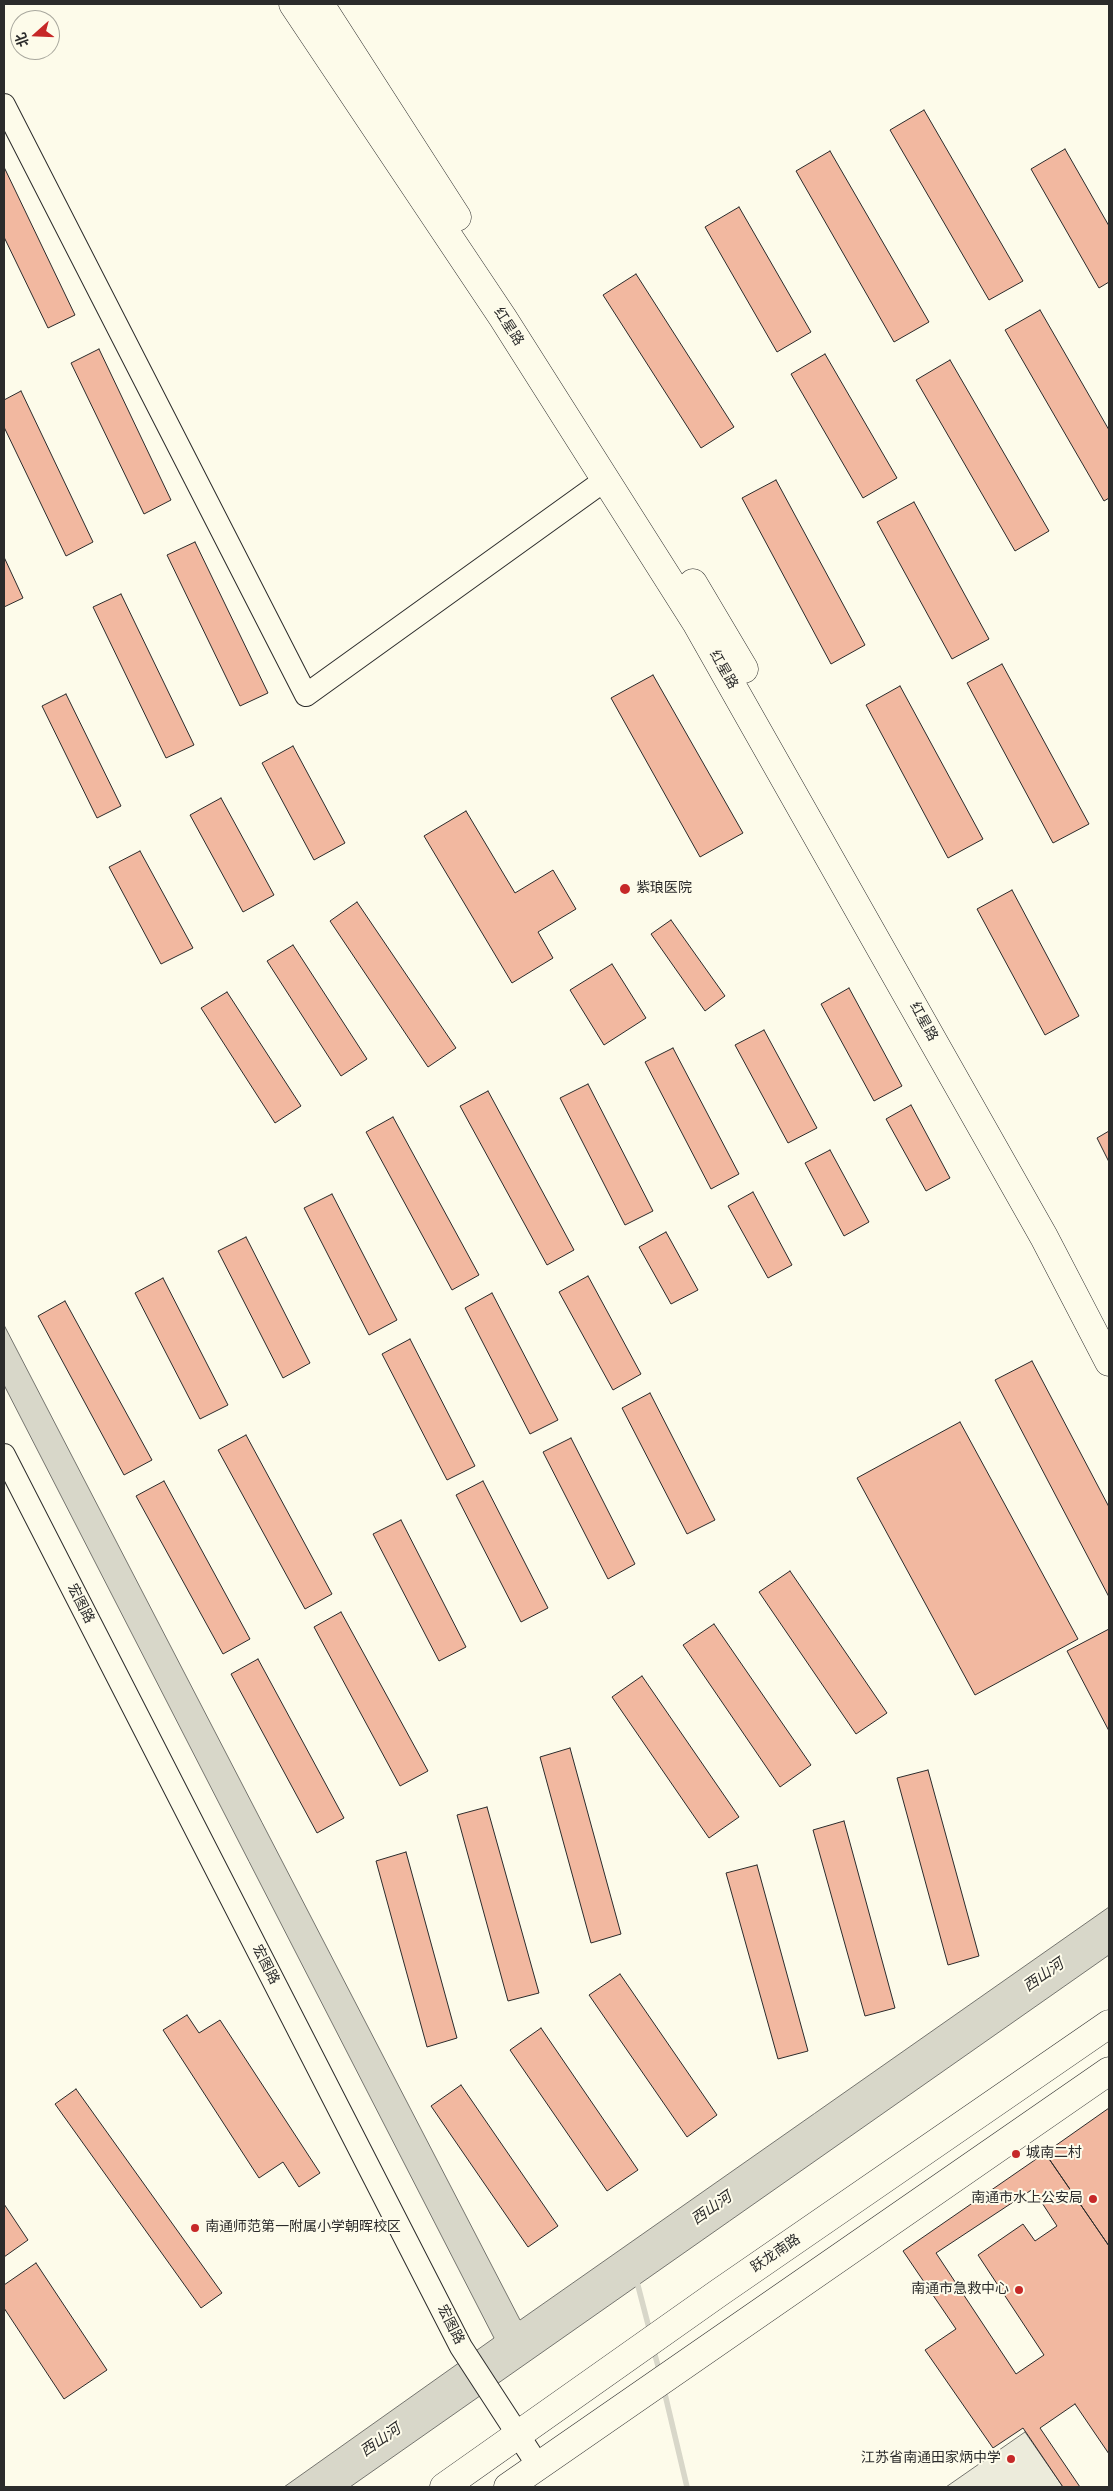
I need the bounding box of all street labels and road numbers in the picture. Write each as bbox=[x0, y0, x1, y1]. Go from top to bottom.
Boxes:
street label: 红星路 bbox=[490, 305, 526, 349]
street label: 红星路 bbox=[705, 648, 741, 692]
street label: 红星路 bbox=[905, 1000, 941, 1044]
street label: 宏图路 bbox=[63, 1581, 97, 1627]
street label: 宏图路 bbox=[248, 1942, 282, 1988]
street label: 跃龙南路 bbox=[748, 2231, 804, 2277]
street label: 宏图路 bbox=[433, 2302, 467, 2348]

